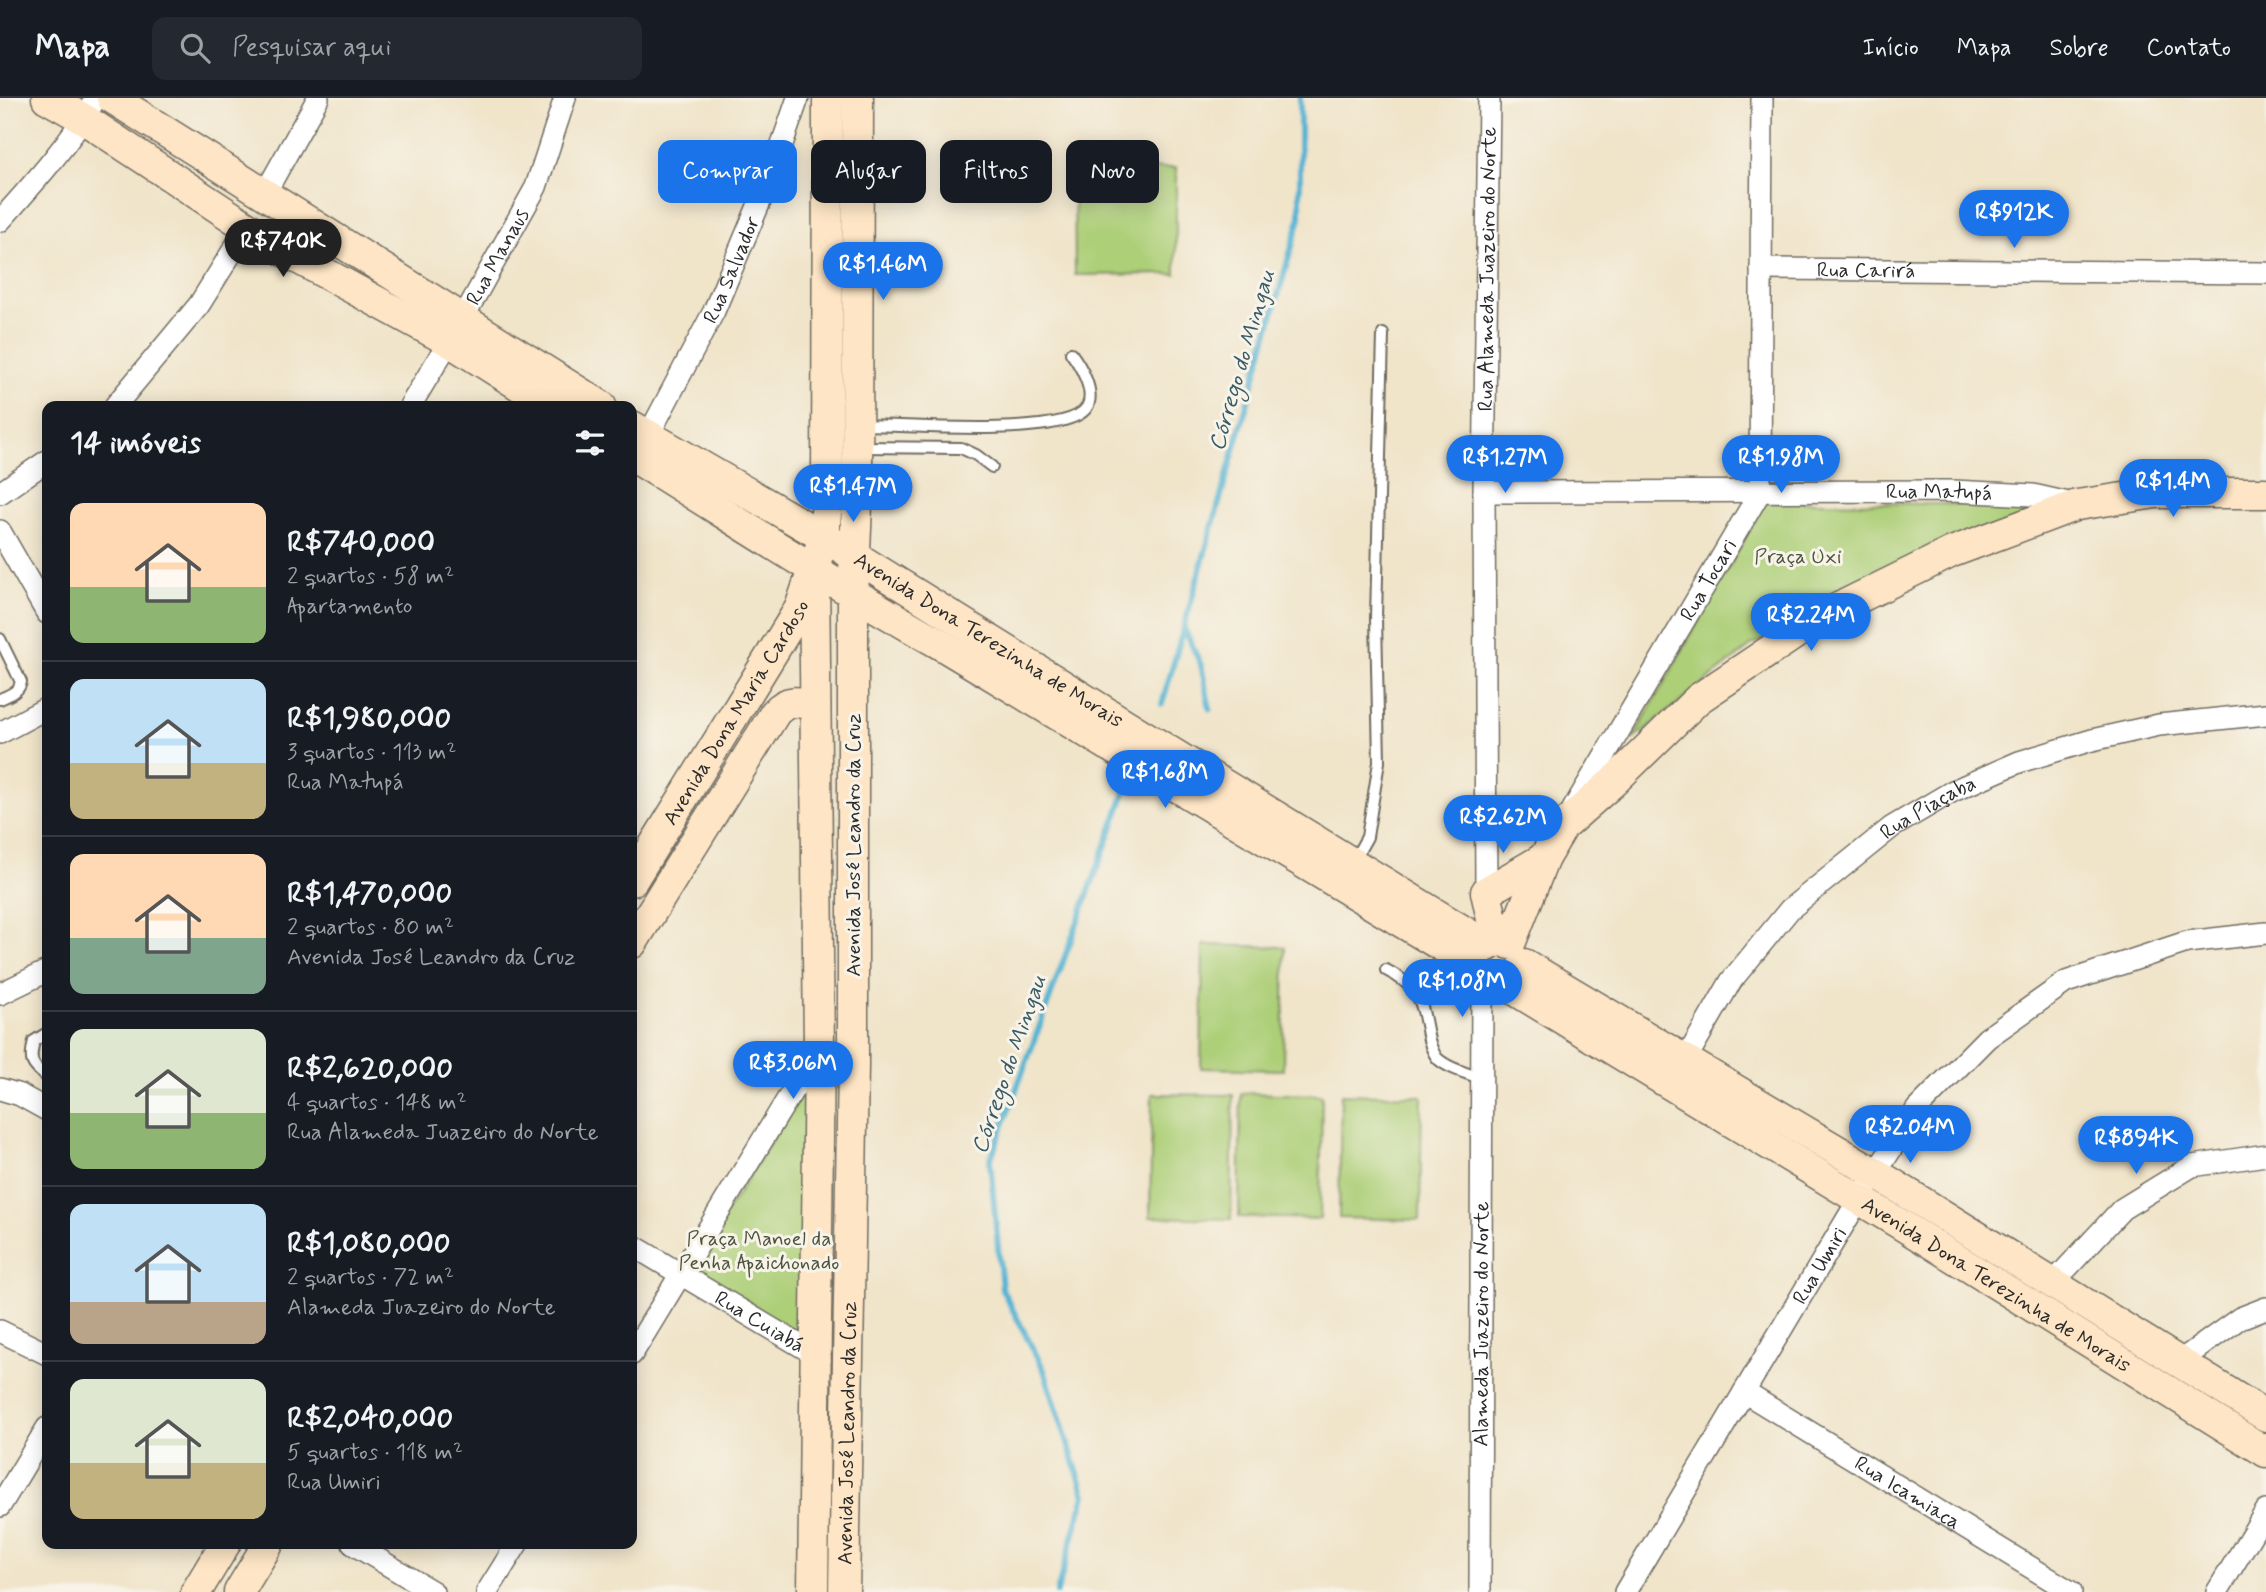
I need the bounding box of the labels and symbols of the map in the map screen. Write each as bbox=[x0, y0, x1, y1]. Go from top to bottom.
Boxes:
street label: Rua Alameda Juazeiro do Norte bbox=[1472, 126, 1504, 412]
pin: R$912K bbox=[1957, 190, 2071, 250]
street label: Rua Manaus bbox=[460, 203, 536, 311]
street label: Rua Salvador bbox=[697, 212, 767, 329]
pin: R$740K bbox=[226, 220, 340, 279]
pin: R$1.46M bbox=[818, 242, 948, 302]
street label: Rua Carirá bbox=[1817, 256, 1915, 285]
water label: Córrego do Mingau bbox=[1203, 266, 1285, 455]
pin: R$1.27M bbox=[1440, 436, 1570, 495]
pin: R$1.98M bbox=[1716, 436, 1846, 495]
pin: R$1.4M bbox=[2116, 460, 2230, 519]
pin: R$1.47M bbox=[788, 464, 918, 524]
street label: Rua Matupá bbox=[1886, 478, 1993, 508]
street label: Rua Tocari bbox=[1674, 534, 1744, 627]
park label: Praça Uxi bbox=[1754, 543, 1842, 571]
street label: Avenida Dona Terezinha de Morais bbox=[848, 546, 1129, 735]
pin: R$2.24M bbox=[1746, 594, 1876, 653]
street label: Avenida Dona Maria Cardoso bbox=[657, 597, 816, 831]
street label: Avenida José Leandro da Cruz bbox=[840, 713, 868, 977]
pin: R$1.68M bbox=[1100, 750, 1230, 810]
street label: Rua Piaçaba bbox=[1874, 770, 1981, 846]
pin: R$2.62M bbox=[1438, 796, 1568, 855]
pin: R$1.08M bbox=[1397, 960, 1527, 1019]
water label: Córrego do Mingau bbox=[965, 971, 1056, 1159]
pin: R$3.06M bbox=[728, 1042, 858, 1101]
pin: R$2.04M bbox=[1845, 1105, 1975, 1165]
pin: R$894K bbox=[2079, 1116, 2193, 1176]
street label: Avenida Dona Terezinha de Morais bbox=[1856, 1191, 2136, 1379]
street label: Alameda Juazeiro do Norte bbox=[1467, 1201, 1496, 1447]
street label: Rua Umiri bbox=[1786, 1222, 1854, 1310]
park label: Praça Manoel da Penha Apaichonado bbox=[679, 1225, 839, 1278]
street label: Rua Cuiabá bbox=[709, 1285, 810, 1360]
street label: Avenida José Leandro da Cruz bbox=[831, 1301, 864, 1565]
street label: Rua Icamiaca bbox=[1849, 1450, 1966, 1536]

